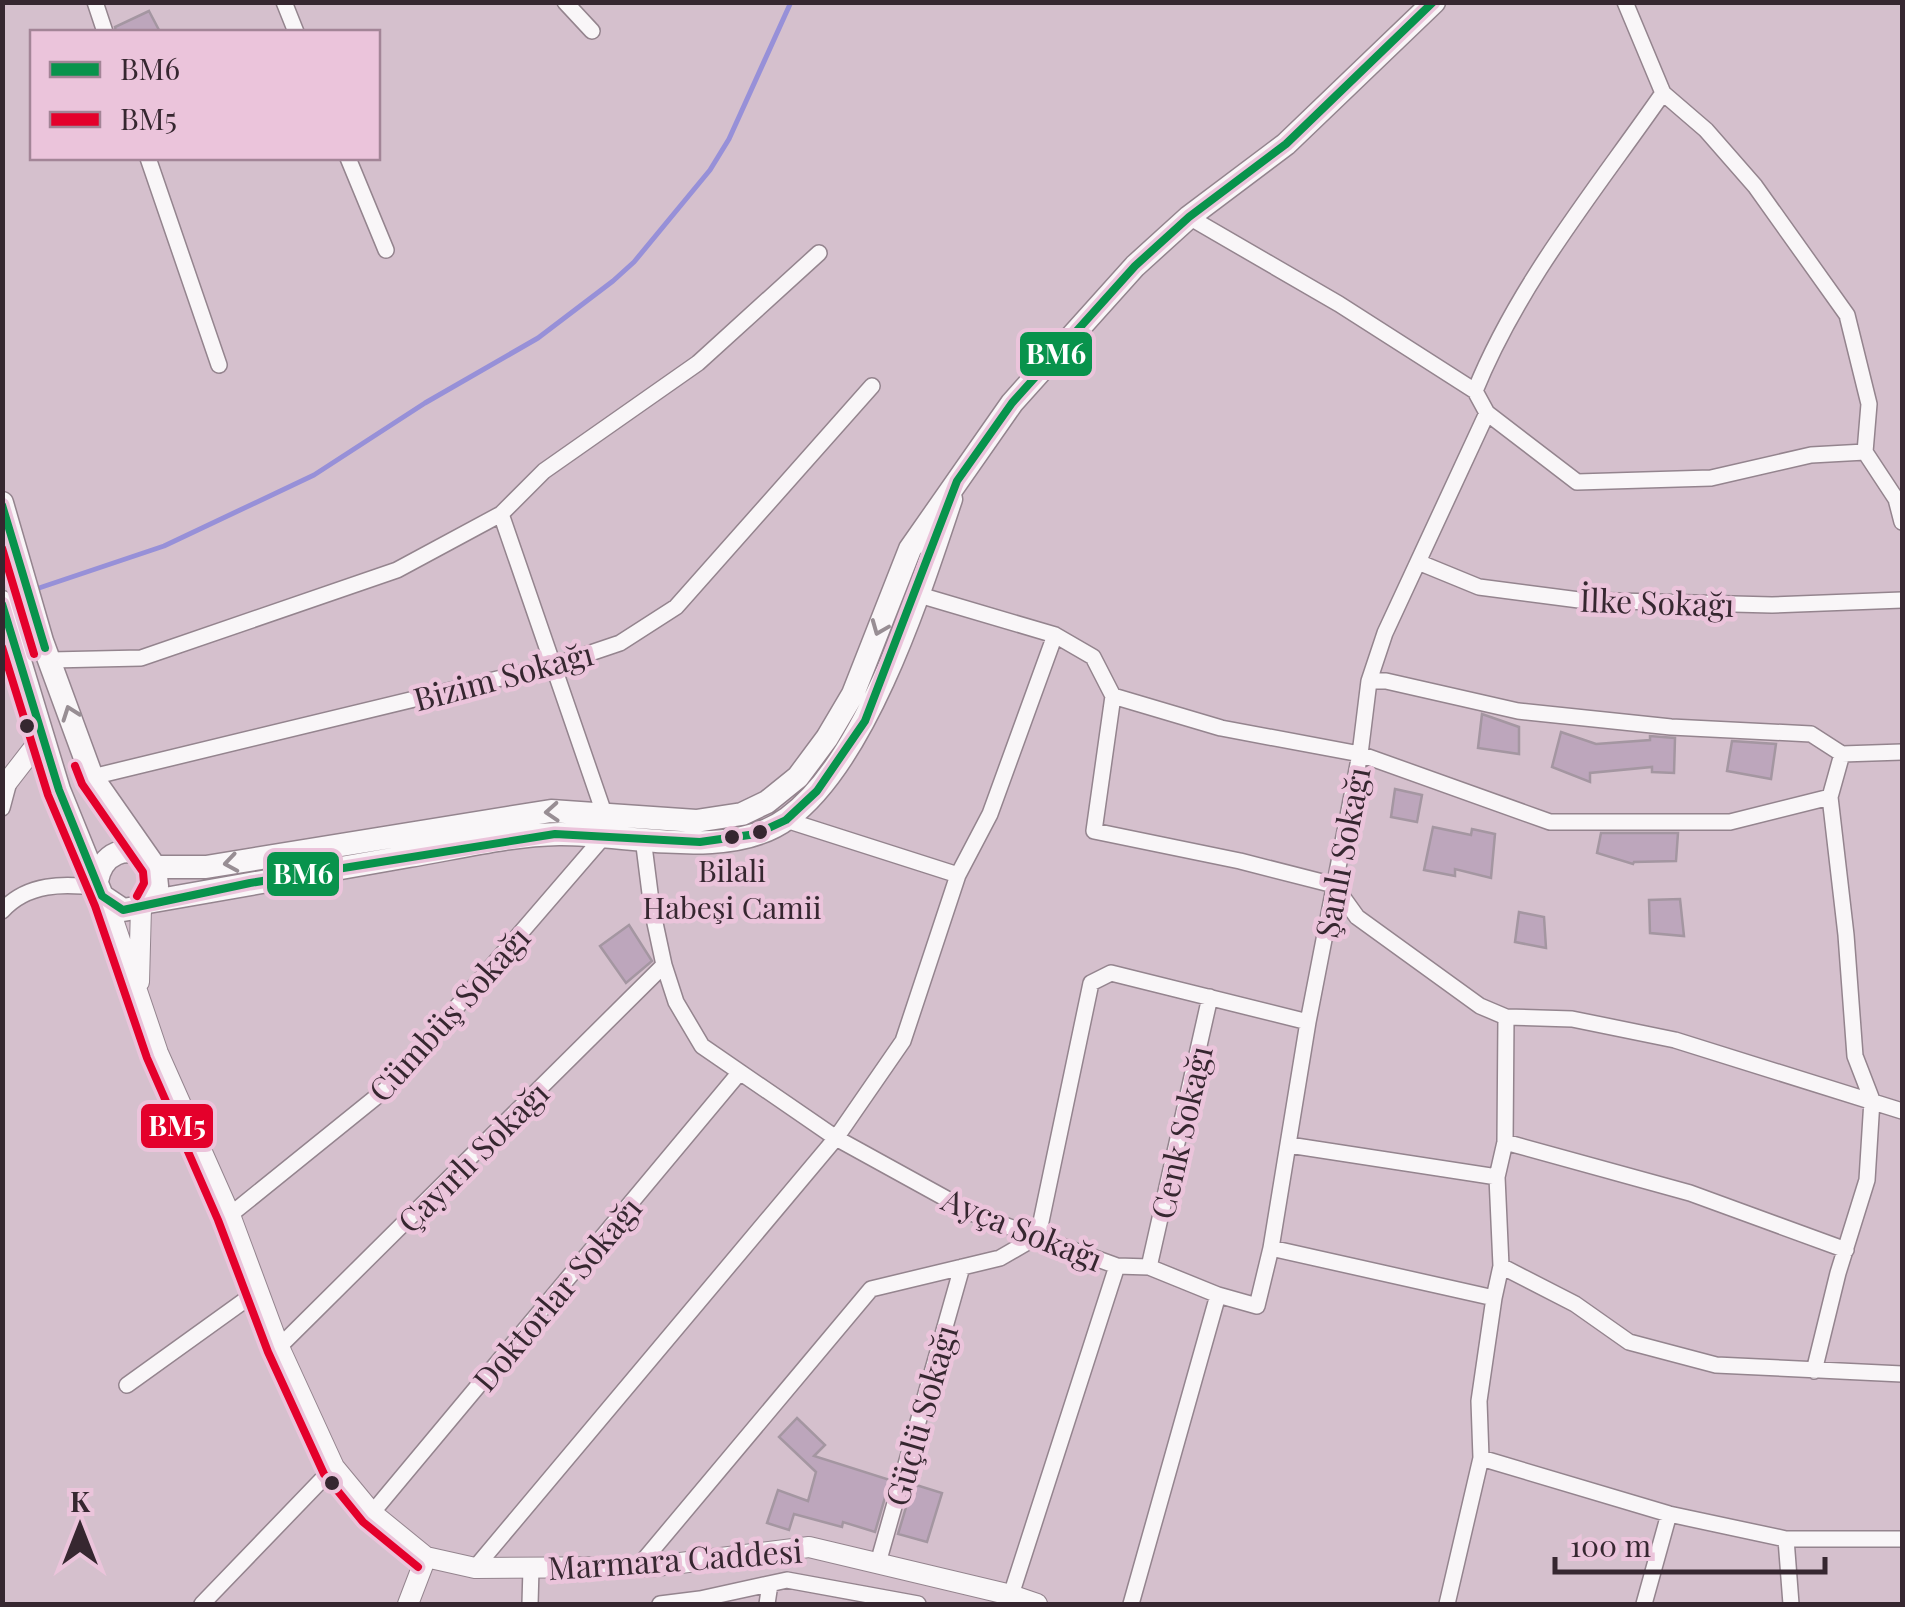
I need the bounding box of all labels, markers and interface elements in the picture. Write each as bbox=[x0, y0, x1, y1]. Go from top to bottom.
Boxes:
legend bbox=[30, 30, 380, 160]
text: BM6 bbox=[120, 48, 180, 88]
text: BM5 bbox=[120, 98, 177, 138]
line badge: BM6 bbox=[1018, 330, 1094, 378]
text: BM6 bbox=[1026, 334, 1086, 371]
street label: İlke Sokağı bbox=[1579, 577, 1735, 625]
one-way arrow bbox=[870, 618, 890, 636]
street label: Bizim Sokağı bbox=[409, 630, 597, 720]
one-way arrow bbox=[61, 706, 82, 723]
unlabelled marker bbox=[17, 716, 37, 736]
street label: Şanlı Sokağı bbox=[1303, 763, 1379, 941]
one-way arrow bbox=[543, 801, 559, 822]
unlabelled marker bbox=[750, 822, 770, 842]
marker: Bilali Habeşi Camii bbox=[722, 827, 742, 847]
line badge: BM6 bbox=[265, 850, 341, 898]
place label: Bilali Habeşi Camii bbox=[642, 850, 822, 927]
one-way arrow bbox=[223, 852, 239, 873]
text: BM6 bbox=[273, 854, 333, 891]
street label: Cümbüş Sokağı bbox=[358, 916, 538, 1110]
street label: Cenk Sokağı bbox=[1139, 1041, 1221, 1223]
street label: Çayırlı Sokağı bbox=[387, 1071, 557, 1241]
line badge: BM5 bbox=[139, 1102, 215, 1150]
text: BM5 bbox=[148, 1106, 206, 1143]
street label: Ayça Sokağı bbox=[936, 1176, 1109, 1280]
street label: Doktorlar Sokağı bbox=[462, 1187, 650, 1399]
street label: Güçlü Sokağı bbox=[874, 1320, 966, 1510]
unlabelled marker bbox=[322, 1473, 342, 1493]
north arrow bbox=[30, 1477, 130, 1577]
text: K bbox=[70, 1482, 91, 1519]
scale bar bbox=[1555, 1512, 1825, 1574]
text: 100 m bbox=[1570, 1525, 1652, 1565]
street label: Marmara Caddesi bbox=[546, 1528, 804, 1588]

